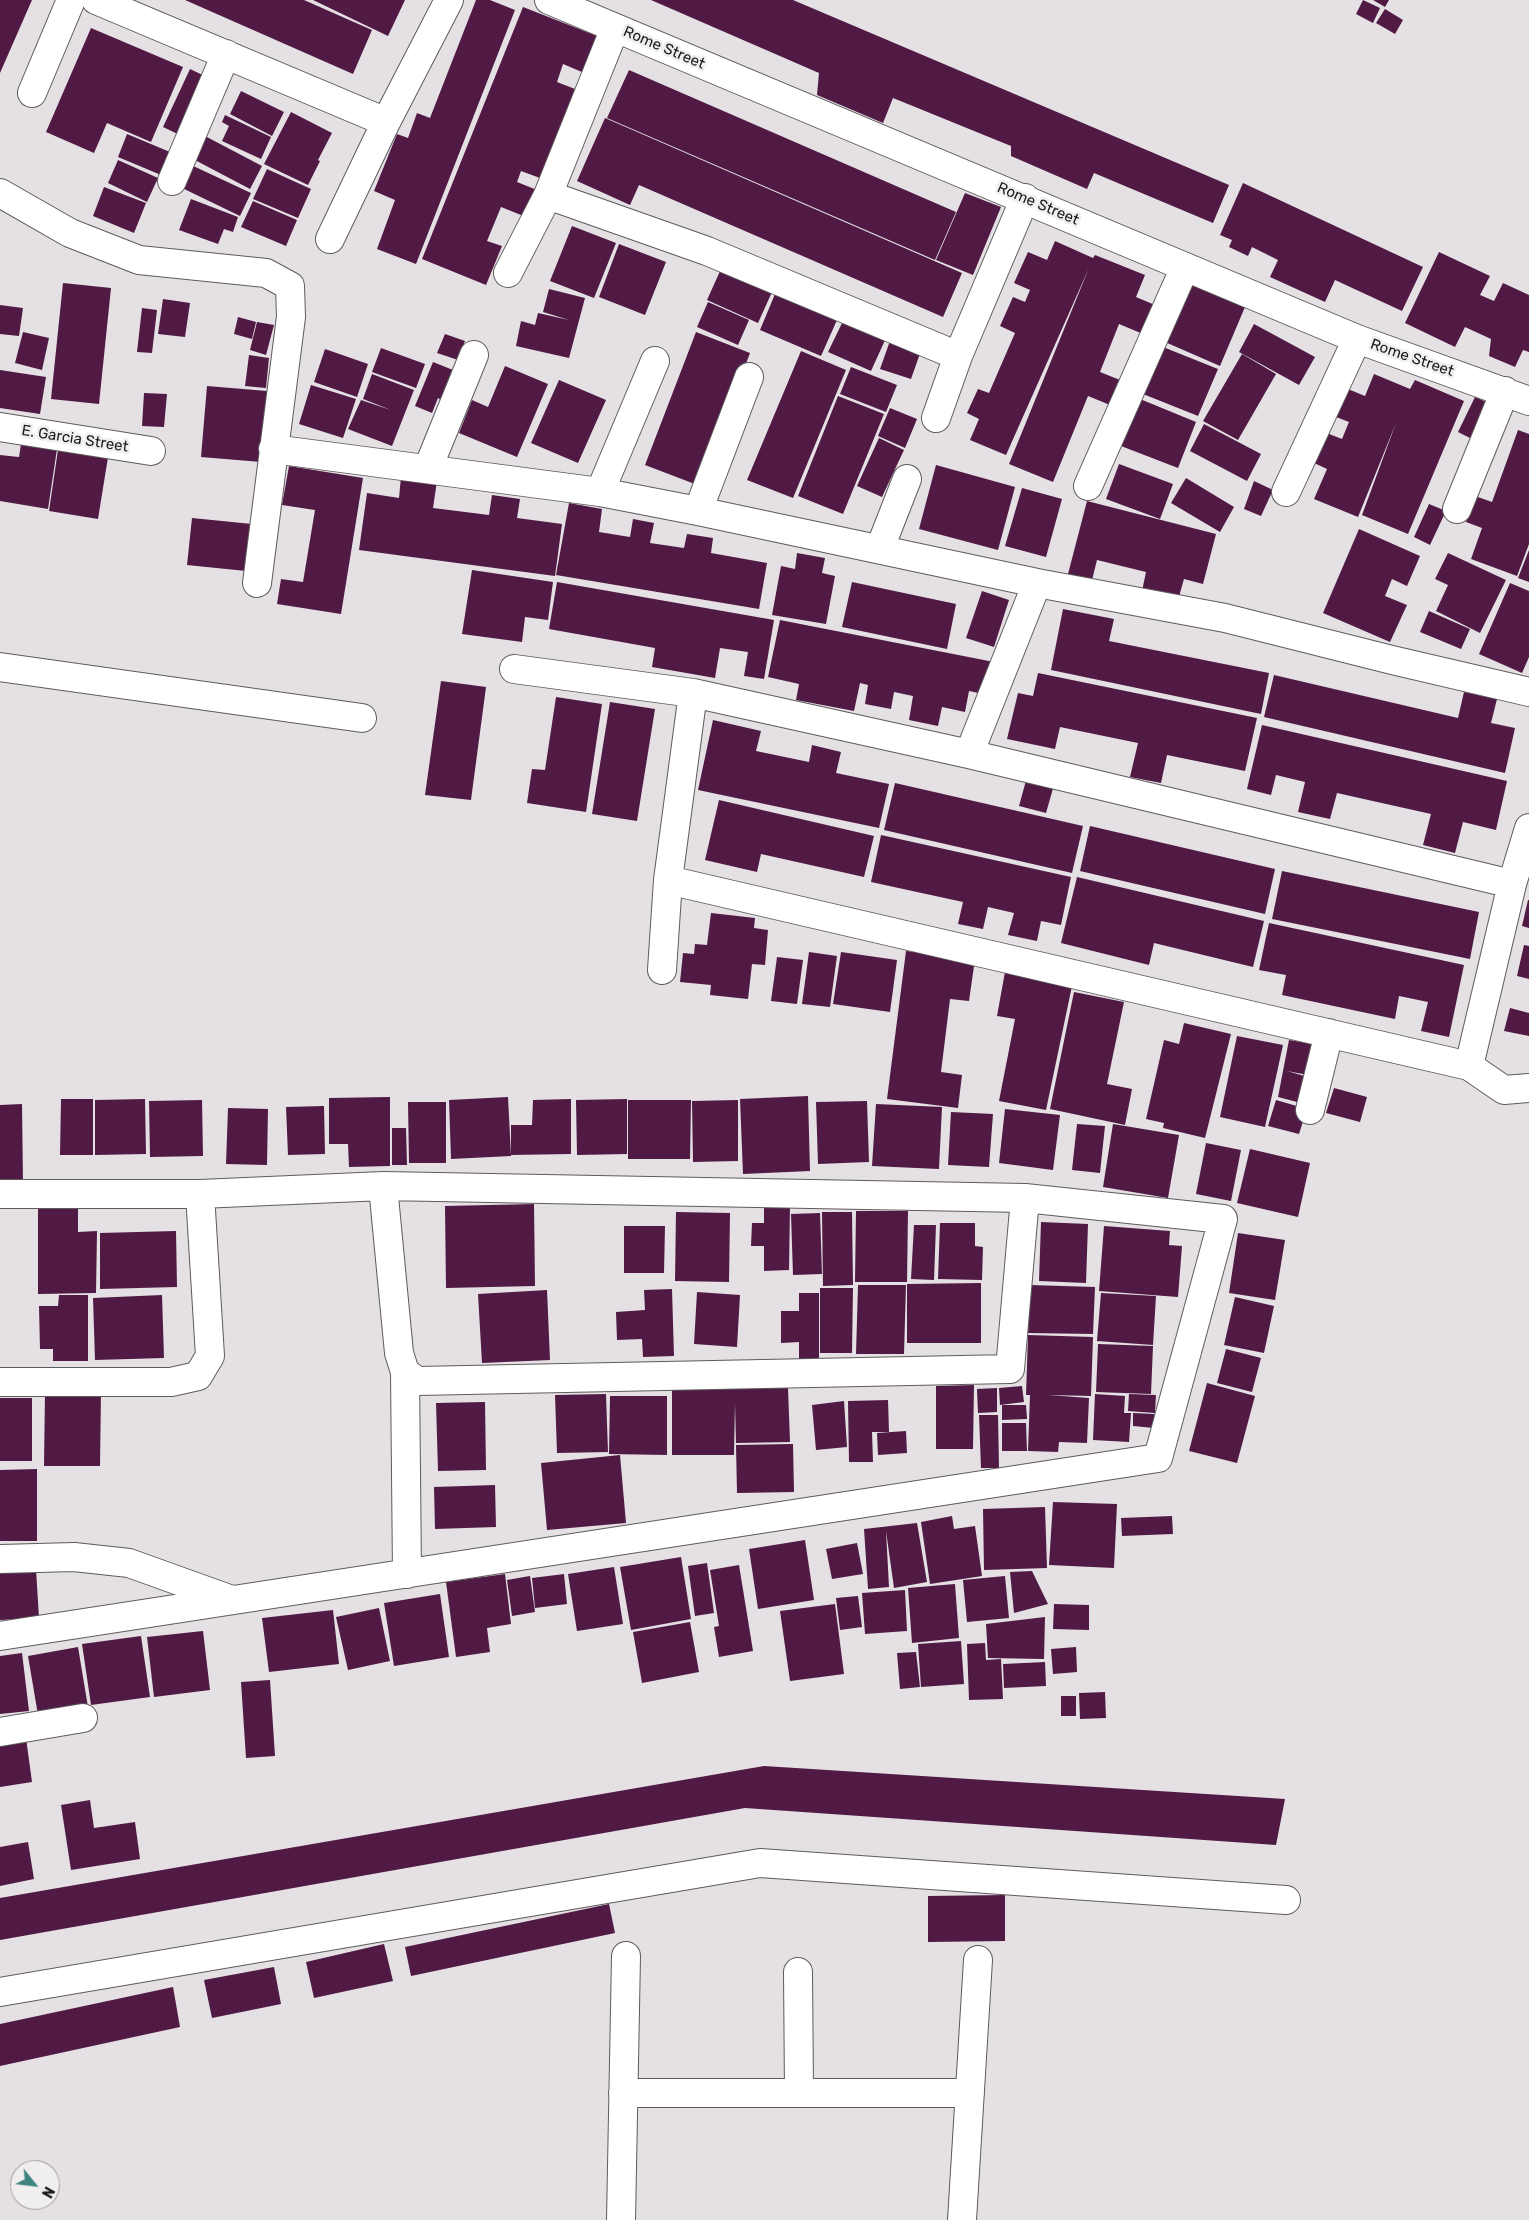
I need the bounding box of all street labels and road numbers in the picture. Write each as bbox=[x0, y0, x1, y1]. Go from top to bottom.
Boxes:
street label: Rome Street bbox=[620, 23, 708, 73]
street label: Rome Street bbox=[994, 179, 1082, 229]
street label: Rome Street bbox=[1368, 335, 1456, 381]
street label: E. Garcia Street bbox=[20, 422, 130, 456]

